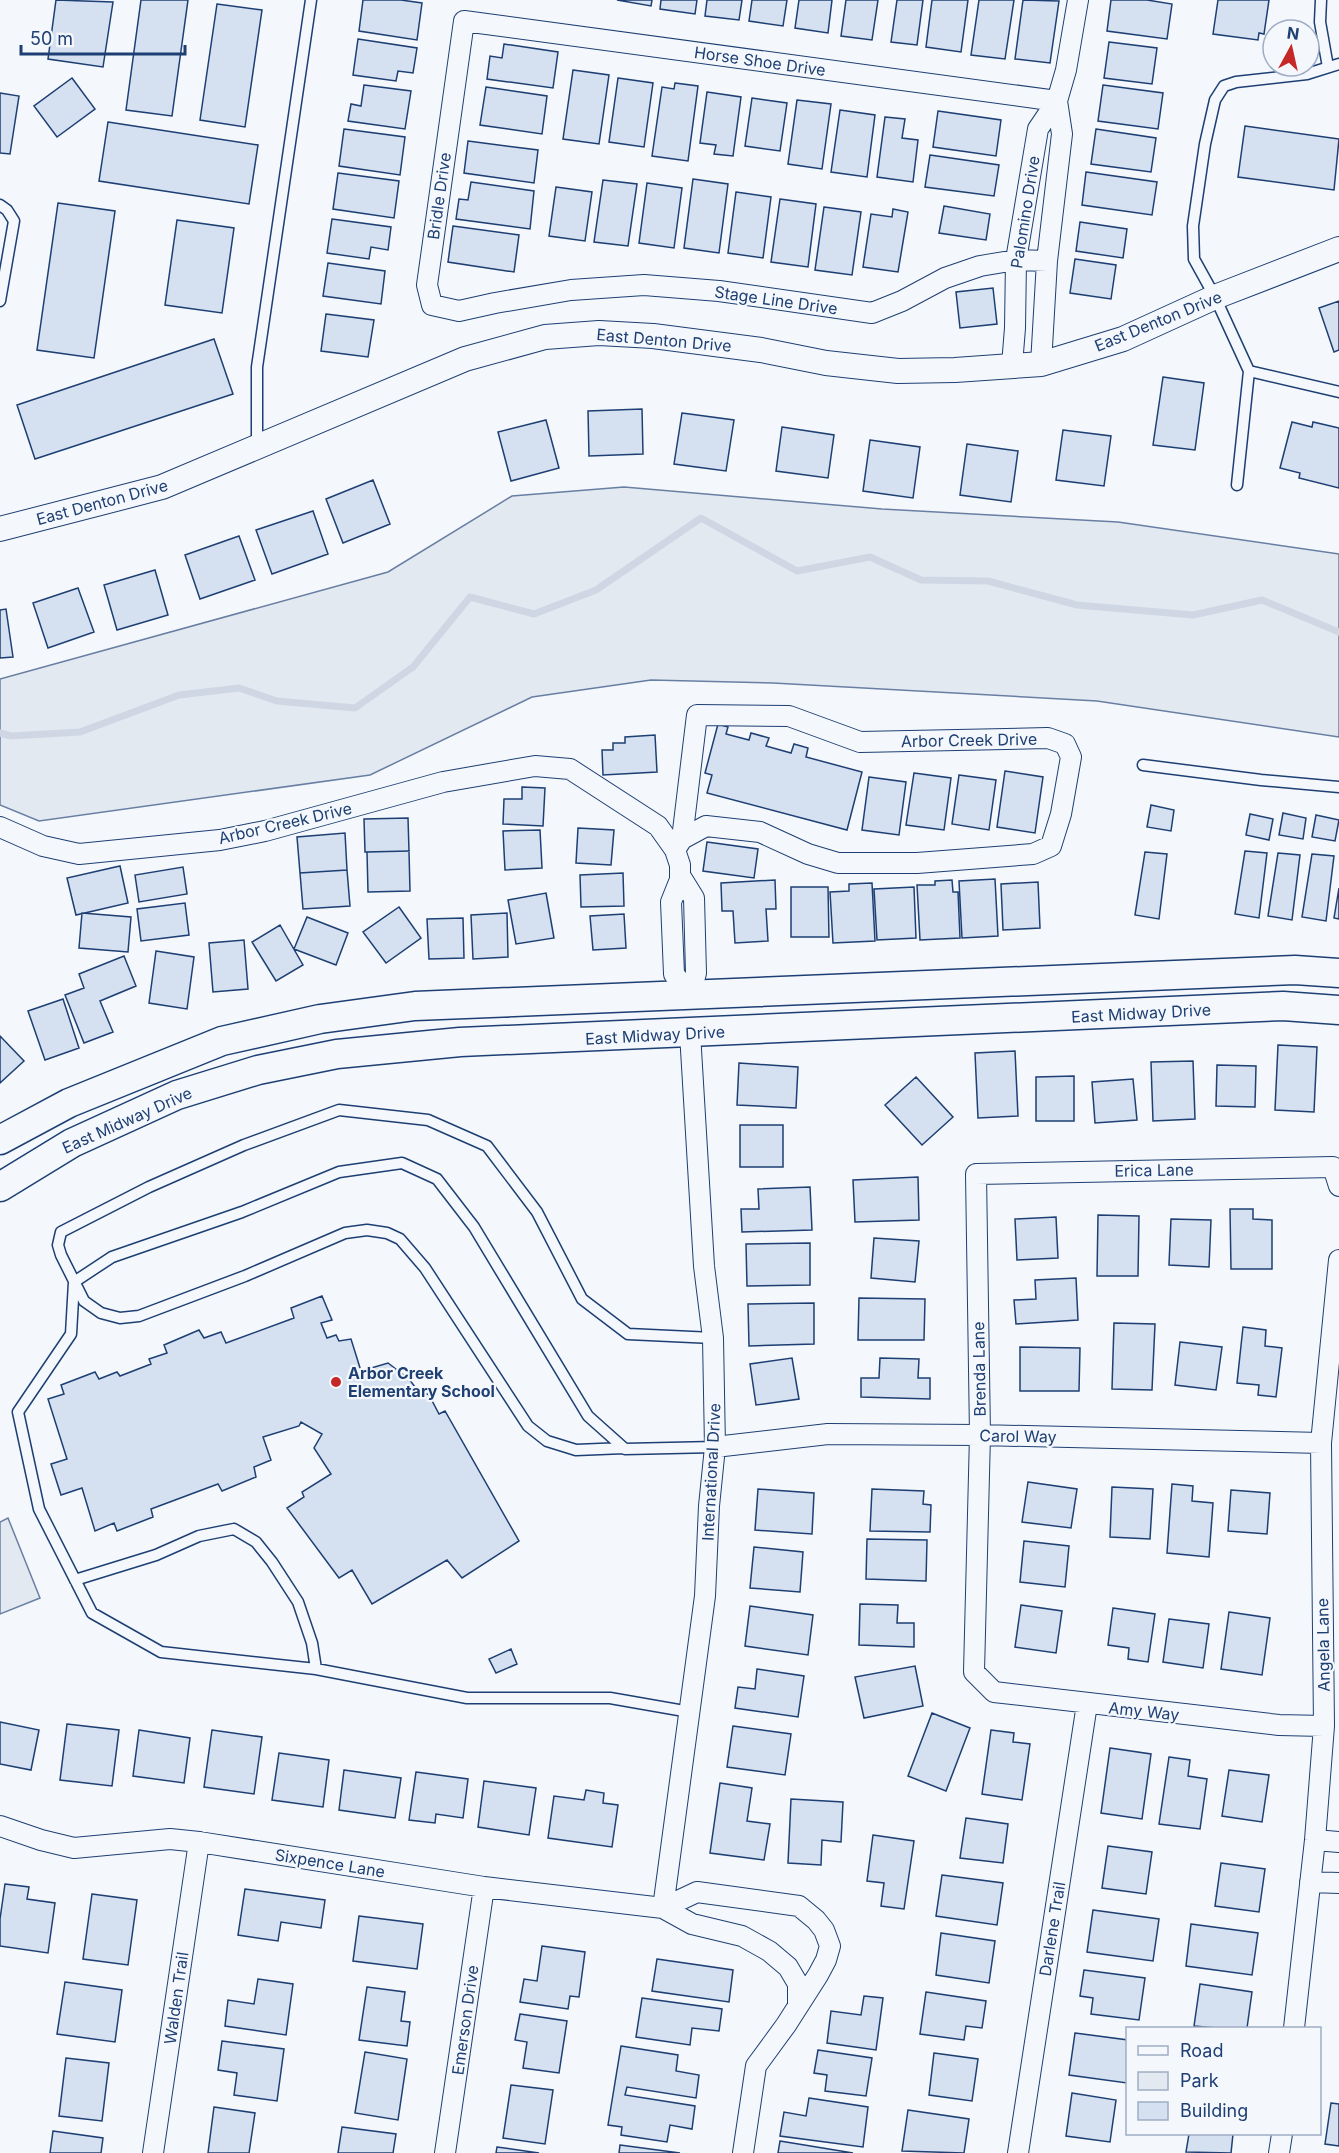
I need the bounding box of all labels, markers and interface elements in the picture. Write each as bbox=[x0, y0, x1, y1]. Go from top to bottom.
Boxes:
scale bar bbox=[21, 18, 184, 56]
north arrow bbox=[1261, 18, 1321, 78]
text: N bbox=[1286, 22, 1301, 44]
text: 50 m bbox=[30, 28, 73, 49]
street label: Horse Shoe Drive bbox=[693, 42, 827, 80]
street label: Bridle Drive bbox=[423, 151, 455, 241]
street label: Palomino Drive bbox=[1006, 154, 1044, 270]
street label: Stage Line Drive bbox=[713, 281, 839, 319]
street label: East Denton Drive bbox=[1091, 286, 1225, 356]
street label: East Denton Drive bbox=[596, 324, 732, 356]
street label: East Denton Drive bbox=[34, 475, 170, 529]
street label: Arbor Creek Drive bbox=[901, 729, 1037, 751]
street label: Arbor Creek Drive bbox=[216, 798, 354, 848]
street label: East Midway Drive bbox=[1071, 999, 1211, 1027]
street label: East Midway Drive bbox=[585, 1021, 725, 1049]
street label: East Midway Drive bbox=[59, 1082, 195, 1158]
street label: Erica Lane bbox=[1114, 1159, 1194, 1181]
street label: Brenda Lane bbox=[968, 1321, 990, 1417]
place label: Arbor Creek Elementary School bbox=[348, 1363, 495, 1401]
marker: Arbor Creek Elementary School bbox=[329, 1375, 343, 1389]
street label: International Drive bbox=[697, 1403, 725, 1541]
street label: Carol Way bbox=[979, 1425, 1057, 1447]
street label: Angela Lane bbox=[1312, 1598, 1334, 1692]
street label: Amy Way bbox=[1108, 1697, 1180, 1725]
street label: Sixpence Lane bbox=[274, 1844, 386, 1882]
street label: Darlene Trail bbox=[1035, 1880, 1069, 1978]
street label: Walden Trail bbox=[160, 1951, 192, 2045]
street label: Emerson Drive bbox=[447, 1964, 483, 2076]
legend bbox=[1126, 2027, 1321, 2135]
text: Road bbox=[1180, 2040, 1223, 2061]
text: Park bbox=[1180, 2070, 1219, 2091]
text: Building bbox=[1180, 2100, 1248, 2121]

